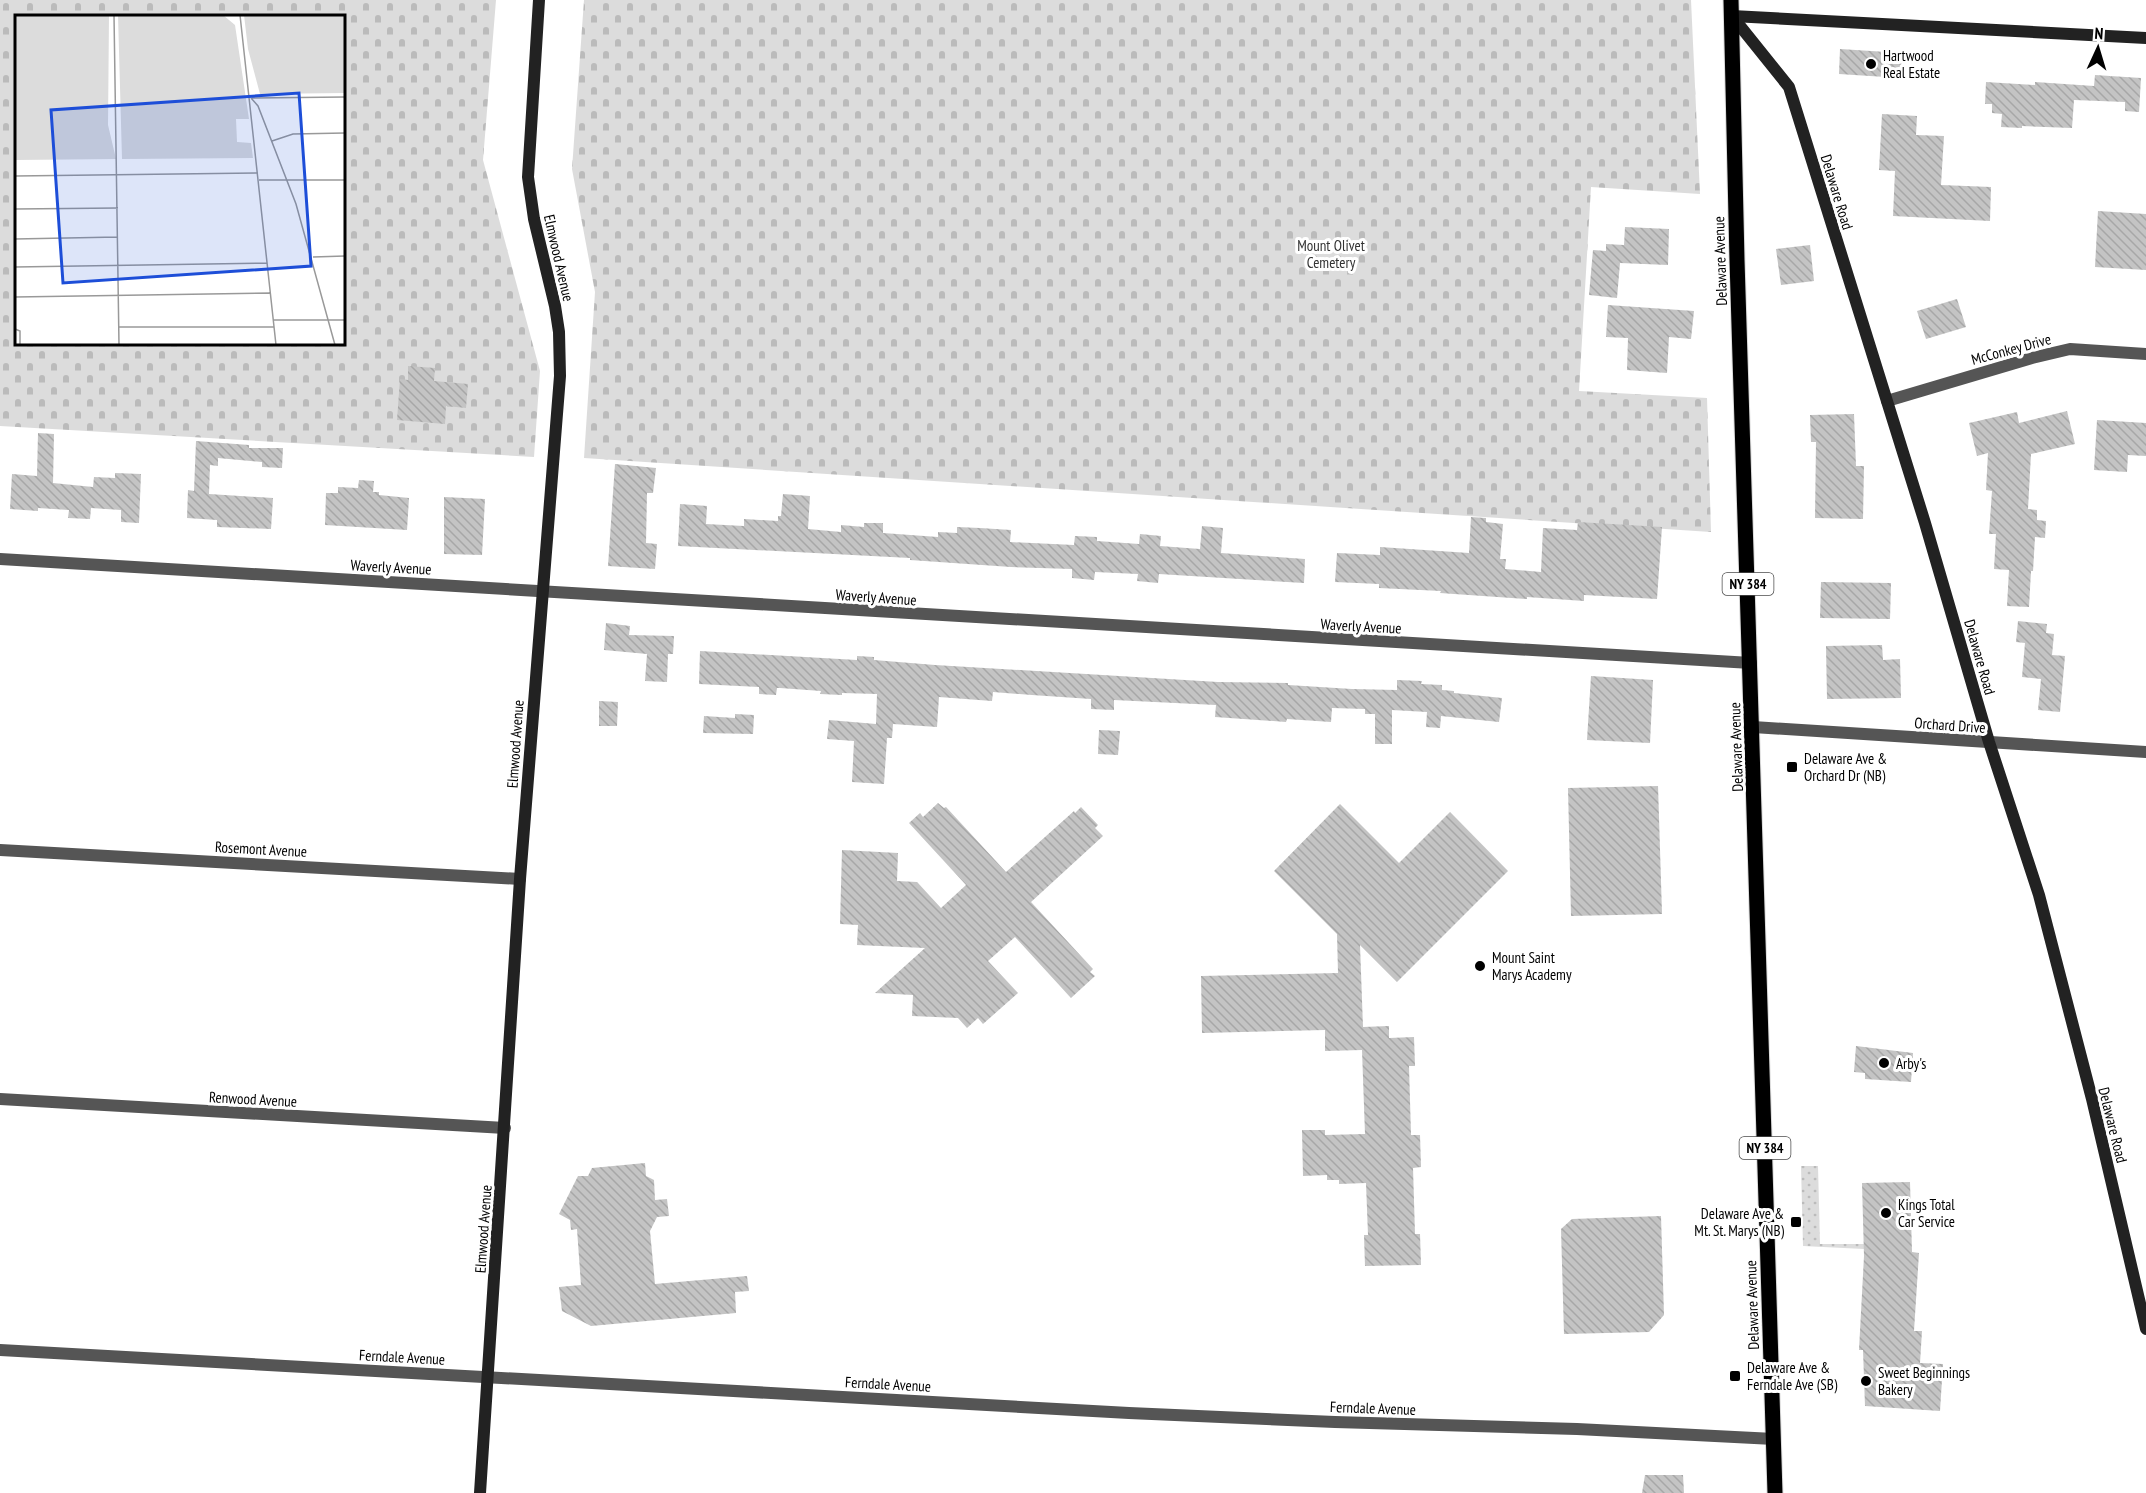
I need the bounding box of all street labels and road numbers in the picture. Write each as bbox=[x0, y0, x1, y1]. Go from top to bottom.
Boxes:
street label: Delaware Road bbox=[1817, 152, 1857, 232]
street label: Elmwood Avenue bbox=[540, 213, 578, 303]
street label: Delaware Avenue bbox=[1709, 216, 1731, 306]
street label: McConkey Drive bbox=[1969, 329, 2053, 369]
street label: Waverly Avenue bbox=[350, 555, 432, 579]
road number: NY 384 bbox=[1722, 573, 1774, 595]
street label: Waverly Avenue bbox=[835, 585, 917, 609]
street label: Waverly Avenue bbox=[1320, 614, 1402, 638]
street label: Delaware Road bbox=[1960, 617, 2000, 697]
street label: Elmwood Avenue bbox=[502, 699, 528, 789]
street label: Delaware Avenue bbox=[1725, 702, 1747, 792]
street label: Orchard Drive bbox=[1914, 713, 1986, 737]
street label: Rosemont Avenue bbox=[215, 837, 307, 861]
street label: Delaware Road bbox=[2094, 1085, 2132, 1165]
street label: Renwood Avenue bbox=[208, 1087, 298, 1111]
road number: NY 384 bbox=[1740, 1137, 1790, 1159]
street label: Elmwood Avenue bbox=[470, 1184, 496, 1274]
street label: Delaware Avenue bbox=[1741, 1260, 1763, 1350]
street label: Ferndale Avenue bbox=[359, 1345, 445, 1369]
street label: Ferndale Avenue bbox=[845, 1372, 931, 1396]
street label: Ferndale Avenue bbox=[1330, 1397, 1416, 1419]

